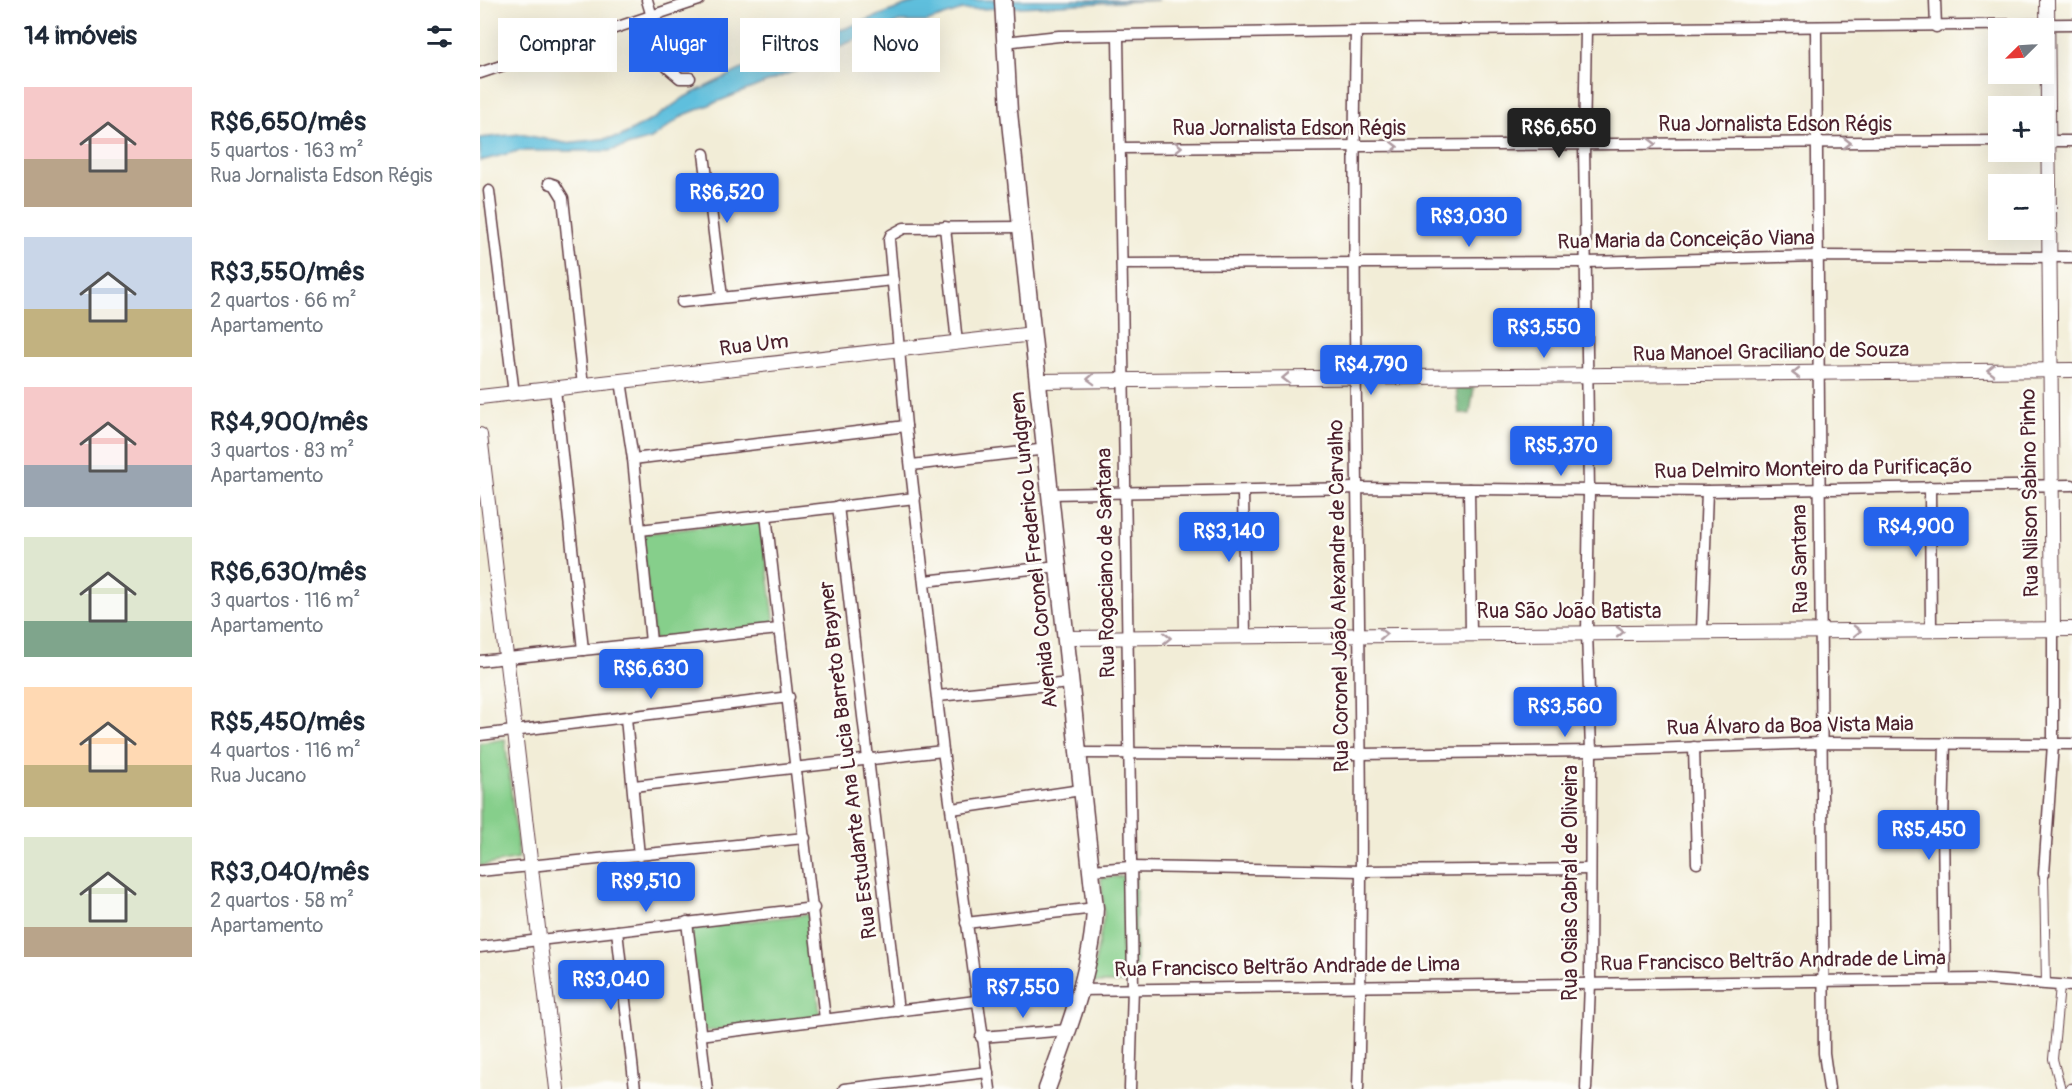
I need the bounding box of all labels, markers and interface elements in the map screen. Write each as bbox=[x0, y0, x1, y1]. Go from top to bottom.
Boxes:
chip: Comprar bbox=[498, 18, 617, 72]
chip: Alugar bbox=[629, 18, 728, 72]
chip: Filtros bbox=[740, 18, 840, 72]
chip: Novo bbox=[852, 18, 940, 72]
north arrow bbox=[1988, 18, 2054, 84]
map controls bbox=[1988, 18, 2054, 240]
text: 14 imóveis bbox=[24, 20, 137, 52]
icon: filters bbox=[423, 20, 456, 53]
button: + bbox=[1988, 96, 2054, 162]
text: R$6,650/mês bbox=[210, 106, 366, 138]
pin: R$6,650 bbox=[1504, 108, 1614, 159]
icon: home bbox=[72, 111, 144, 183]
street label: Rua Jornalista Edson Régis bbox=[1658, 111, 1892, 138]
street label: Rua Jornalista Edson Régis bbox=[1172, 115, 1406, 142]
text: R$6,650 bbox=[1521, 115, 1597, 140]
one-way arrow bbox=[1843, 137, 1852, 149]
text: 5 quartos · 163 m² bbox=[210, 138, 363, 163]
one-way arrow bbox=[1648, 138, 1657, 150]
one-way arrow bbox=[1174, 141, 1183, 153]
one-way arrow bbox=[1390, 141, 1399, 153]
text: Rua Jornalista Edson Régis bbox=[210, 163, 432, 188]
pin: R$6,520 bbox=[672, 173, 782, 224]
button: − bbox=[1988, 174, 2054, 240]
text: R$6,520 bbox=[690, 180, 764, 205]
pin: R$3,030 bbox=[1414, 197, 1524, 248]
text: R$3,030 bbox=[1430, 204, 1508, 229]
street label: Rua Maria da Conceição Viana bbox=[1557, 224, 1815, 256]
text: R$3,550/mês bbox=[210, 256, 364, 288]
icon: home bbox=[72, 261, 144, 333]
text: 2 quartos · 66 m² bbox=[210, 288, 356, 313]
pin: R$3,550 bbox=[1489, 308, 1599, 359]
text: Apartamento bbox=[210, 313, 323, 338]
text: R$3,550 bbox=[1507, 315, 1581, 340]
street label: Rua Um bbox=[718, 327, 790, 363]
street label: Rua Manoel Graciliano de Souza bbox=[1632, 336, 1910, 368]
pin: R$4,790 bbox=[1316, 345, 1426, 396]
text: R$4,790 bbox=[1334, 352, 1408, 377]
one-way arrow bbox=[1987, 364, 1996, 377]
one-way arrow bbox=[1792, 366, 1801, 379]
one-way arrow bbox=[1282, 372, 1291, 384]
one-way arrow bbox=[1087, 373, 1096, 386]
street label: Rua Nilson Sabino Pinho bbox=[2015, 388, 2045, 598]
street label: Avenida Coronel Frederico Lundgren bbox=[1004, 390, 1064, 710]
text: R$4,900/mês bbox=[210, 406, 368, 438]
icon: home bbox=[72, 411, 144, 483]
street label: Rua Coronel João Alexandre de Carvalho bbox=[1322, 419, 1356, 773]
pin: R$5,370 bbox=[1506, 426, 1616, 477]
text: R$5,370 bbox=[1524, 433, 1598, 458]
text: 3 quartos · 83 m² bbox=[210, 438, 354, 463]
street label: Rua Rogaciano de Santana bbox=[1090, 448, 1122, 678]
street label: Rua Delmiro Monteiro da Purificação bbox=[1654, 453, 1972, 485]
text: Apartamento bbox=[210, 463, 323, 488]
street label: Rua Santana bbox=[1786, 504, 1814, 614]
pin: R$4,900 bbox=[1861, 507, 1971, 558]
pin: R$3,140 bbox=[1174, 512, 1284, 563]
text: R$4,900 bbox=[1878, 514, 1954, 539]
text: R$3,140 bbox=[1193, 519, 1265, 544]
text: R$6,630/mês bbox=[210, 556, 366, 588]
icon: home bbox=[72, 561, 144, 633]
street label: Rua Estudante Ana Lucia Barreto Brayner bbox=[813, 579, 883, 941]
text: 3 quartos · 116 m² bbox=[210, 588, 360, 613]
street label: Rua São João Batista bbox=[1477, 598, 1661, 625]
text: Apartamento bbox=[210, 613, 323, 638]
one-way arrow bbox=[1852, 625, 1861, 637]
one-way arrow bbox=[1615, 626, 1624, 638]
one-way arrow bbox=[1378, 628, 1387, 640]
one-way arrow bbox=[1162, 631, 1171, 644]
pin: R$6,630 bbox=[596, 649, 706, 700]
text: R$6,630 bbox=[613, 656, 689, 681]
pin: R$3,560 bbox=[1510, 687, 1620, 738]
text: R$3,560 bbox=[1528, 694, 1602, 719]
text: R$5,450/mês bbox=[210, 706, 365, 738]
street label: Rua Álvaro da Boa Vista Maia bbox=[1666, 710, 1914, 742]
icon: home bbox=[72, 711, 144, 783]
text: 4 quartos · 116 m² bbox=[210, 738, 361, 763]
text: Rua Jucano bbox=[210, 763, 306, 788]
street label: Rua Osias Cabral de Oliveira bbox=[1557, 765, 1584, 1001]
pin: R$5,450 bbox=[1874, 810, 1984, 861]
text: R$5,450 bbox=[1892, 817, 1966, 842]
text: R$3,040/mês bbox=[210, 856, 369, 888]
icon: home bbox=[72, 861, 144, 933]
pin: R$9,510 bbox=[591, 862, 701, 913]
text: R$9,510 bbox=[611, 869, 681, 894]
text: 2 quartos · 58 m² bbox=[210, 888, 354, 913]
text: Apartamento bbox=[210, 913, 323, 938]
street label: Rua Francisco Beltrão Andrade de Lima bbox=[1600, 944, 1946, 978]
street label: Rua Francisco Beltrão Andrade de Lima bbox=[1114, 950, 1460, 984]
pin: R$3,040 bbox=[556, 960, 666, 1011]
text: R$3,040 bbox=[572, 967, 650, 992]
pin: R$7,550 bbox=[968, 968, 1078, 1019]
text: R$7,550 bbox=[986, 975, 1060, 1000]

